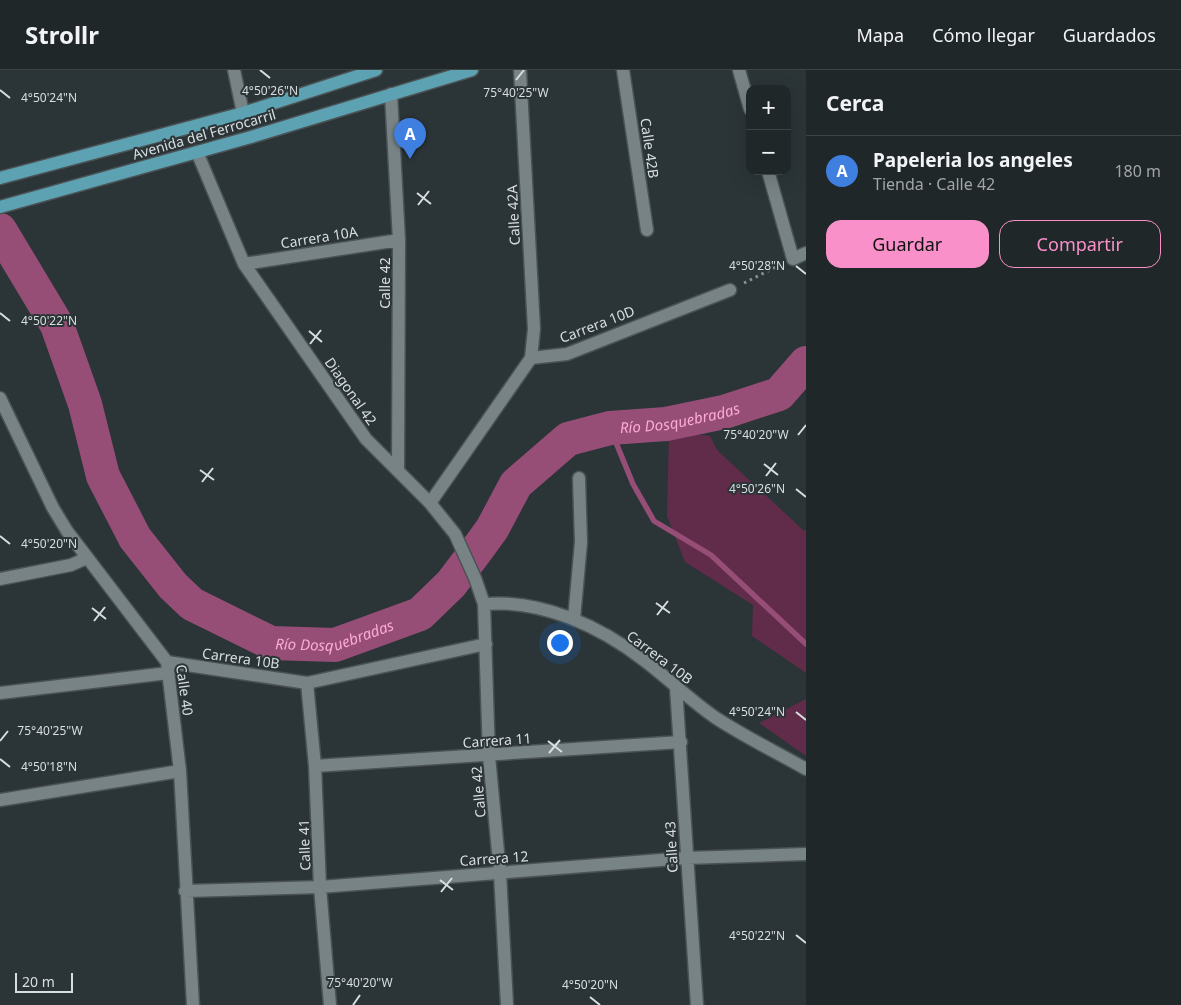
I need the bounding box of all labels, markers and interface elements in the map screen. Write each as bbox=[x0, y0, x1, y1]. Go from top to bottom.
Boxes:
text: Strollr bbox=[25, 18, 99, 51]
text: Mapa bbox=[857, 23, 904, 47]
text: Cómo llegar bbox=[932, 23, 1035, 47]
text: Guardados bbox=[1063, 23, 1156, 47]
text: 4°50'26"N bbox=[242, 82, 298, 99]
text: 75°40'25"W bbox=[483, 84, 549, 101]
map controls bbox=[746, 85, 791, 175]
button: + bbox=[746, 85, 791, 130]
text: 4°50'24"N bbox=[21, 89, 77, 106]
text: Cerca bbox=[826, 89, 884, 117]
street label: Avenida del Ferrocarril bbox=[130, 104, 278, 164]
street label: Calle 42B bbox=[636, 117, 664, 179]
pin: A bbox=[394, 118, 426, 159]
button: − bbox=[746, 130, 791, 175]
text: Papeleria los angeles bbox=[873, 147, 1073, 173]
text: A bbox=[836, 160, 848, 182]
text: 180 m bbox=[1114, 160, 1161, 182]
text: Tienda · Calle 42 bbox=[873, 173, 995, 195]
street label: Calle 42A bbox=[502, 184, 524, 246]
button: Guardar bbox=[826, 220, 989, 268]
button: Compartir bbox=[999, 220, 1161, 268]
street label: Carrera 10A bbox=[279, 222, 359, 252]
street label: Calle 42 bbox=[375, 257, 394, 309]
text: 4°50'28"N bbox=[729, 257, 785, 274]
street label: Carrera 10D bbox=[557, 301, 637, 347]
text: 4°50'22"N bbox=[21, 312, 77, 329]
street label: Diagonal 42 bbox=[321, 353, 381, 429]
water label: Río Dosquebradas bbox=[619, 397, 743, 437]
text: 75°40'20"W bbox=[723, 426, 789, 443]
text: 4°50'26"N bbox=[729, 480, 785, 497]
text: 4°50'20"N bbox=[21, 535, 77, 552]
water label: Río Dosquebradas bbox=[275, 614, 397, 655]
street label: Carrera 10B bbox=[623, 626, 697, 688]
your location bbox=[547, 630, 573, 656]
street label: Carrera 10B bbox=[201, 643, 281, 673]
street label: Calle 40 bbox=[172, 663, 198, 717]
text: 4°50'24"N bbox=[729, 703, 785, 720]
text: 75°40'25"W bbox=[17, 722, 83, 739]
street label: Carrera 11 bbox=[462, 728, 532, 752]
text: 4°50'18"N bbox=[21, 758, 77, 775]
street label: Calle 42 bbox=[466, 766, 490, 818]
street label: Calle 41 bbox=[294, 819, 314, 871]
street label: Calle 43 bbox=[660, 821, 682, 873]
street label: Carrera 12 bbox=[459, 846, 529, 870]
text: 4°50'22"N bbox=[729, 927, 785, 944]
scale bar bbox=[15, 970, 72, 993]
text: 20 m bbox=[22, 972, 55, 991]
text: 75°40'20"W bbox=[327, 974, 393, 991]
text: 4°50'20"N bbox=[562, 976, 618, 993]

